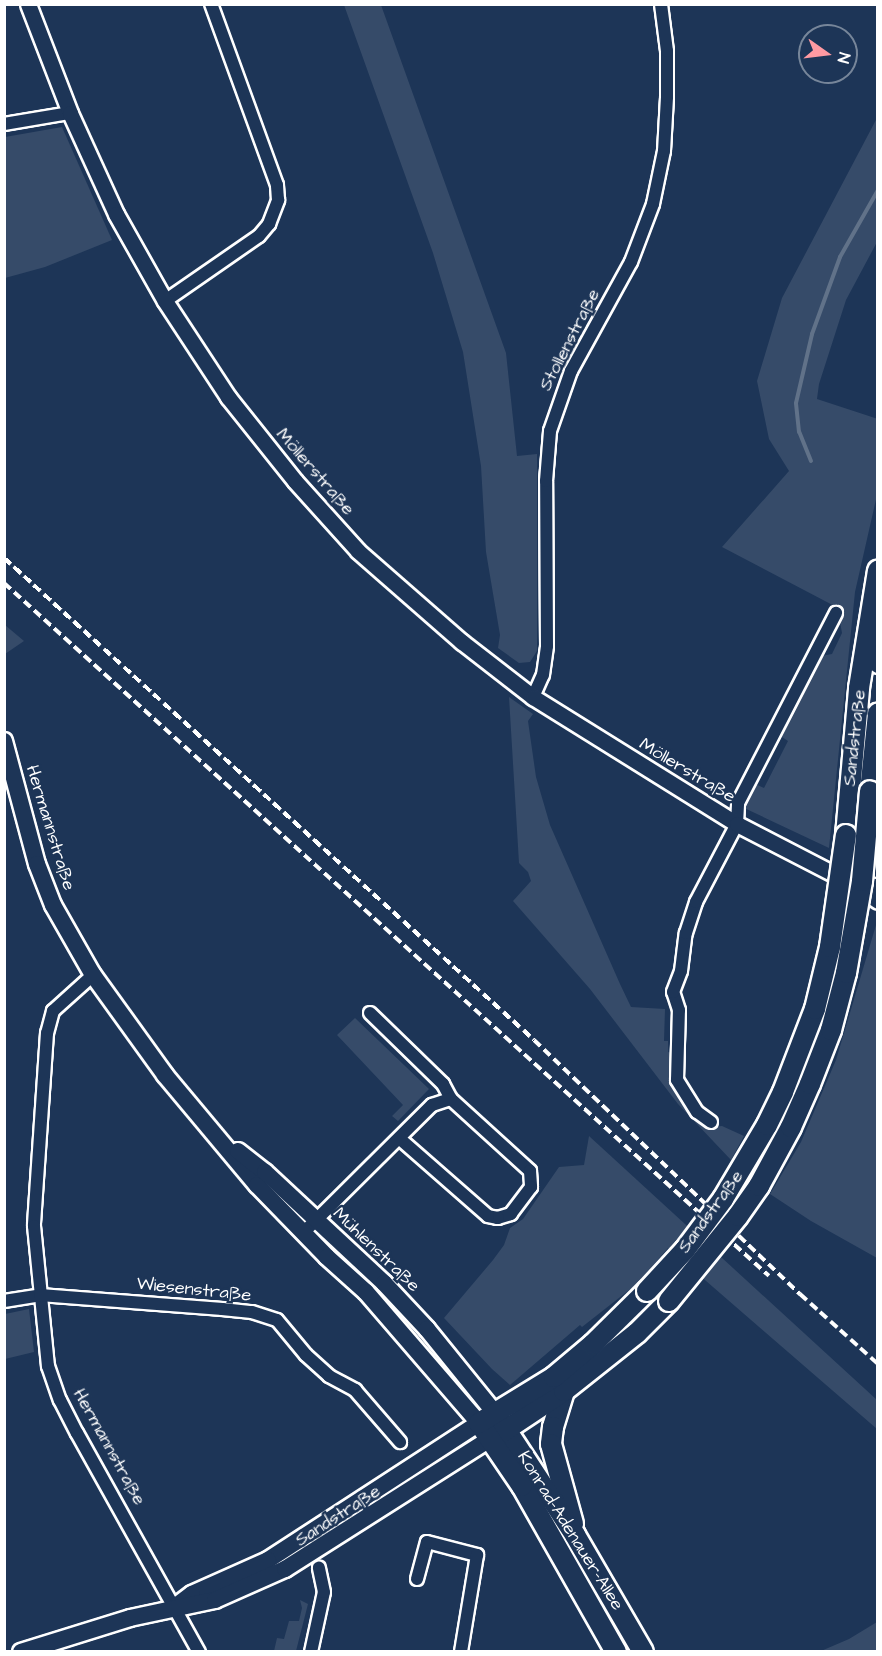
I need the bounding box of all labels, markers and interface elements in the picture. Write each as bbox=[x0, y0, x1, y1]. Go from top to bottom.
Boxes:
north arrow bbox=[798, 24, 858, 84]
text: N bbox=[832, 50, 855, 65]
street label: Stollenstraße bbox=[535, 286, 605, 394]
street label: Möllerstraße bbox=[271, 424, 359, 520]
street label: Sandstraße bbox=[839, 689, 871, 787]
street label: Möllerstraße bbox=[635, 734, 739, 808]
street label: Hermannstraße bbox=[21, 763, 79, 893]
street label: Sandstraße bbox=[674, 1166, 748, 1258]
street label: Mühlenstraße bbox=[328, 1203, 424, 1297]
street label: Wiesenstraße bbox=[136, 1273, 252, 1307]
street label: Hermannstraße bbox=[68, 1385, 150, 1509]
street label: Konrad-Adenauer-Allee bbox=[512, 1447, 628, 1615]
street label: Sandstraße bbox=[291, 1481, 385, 1551]

